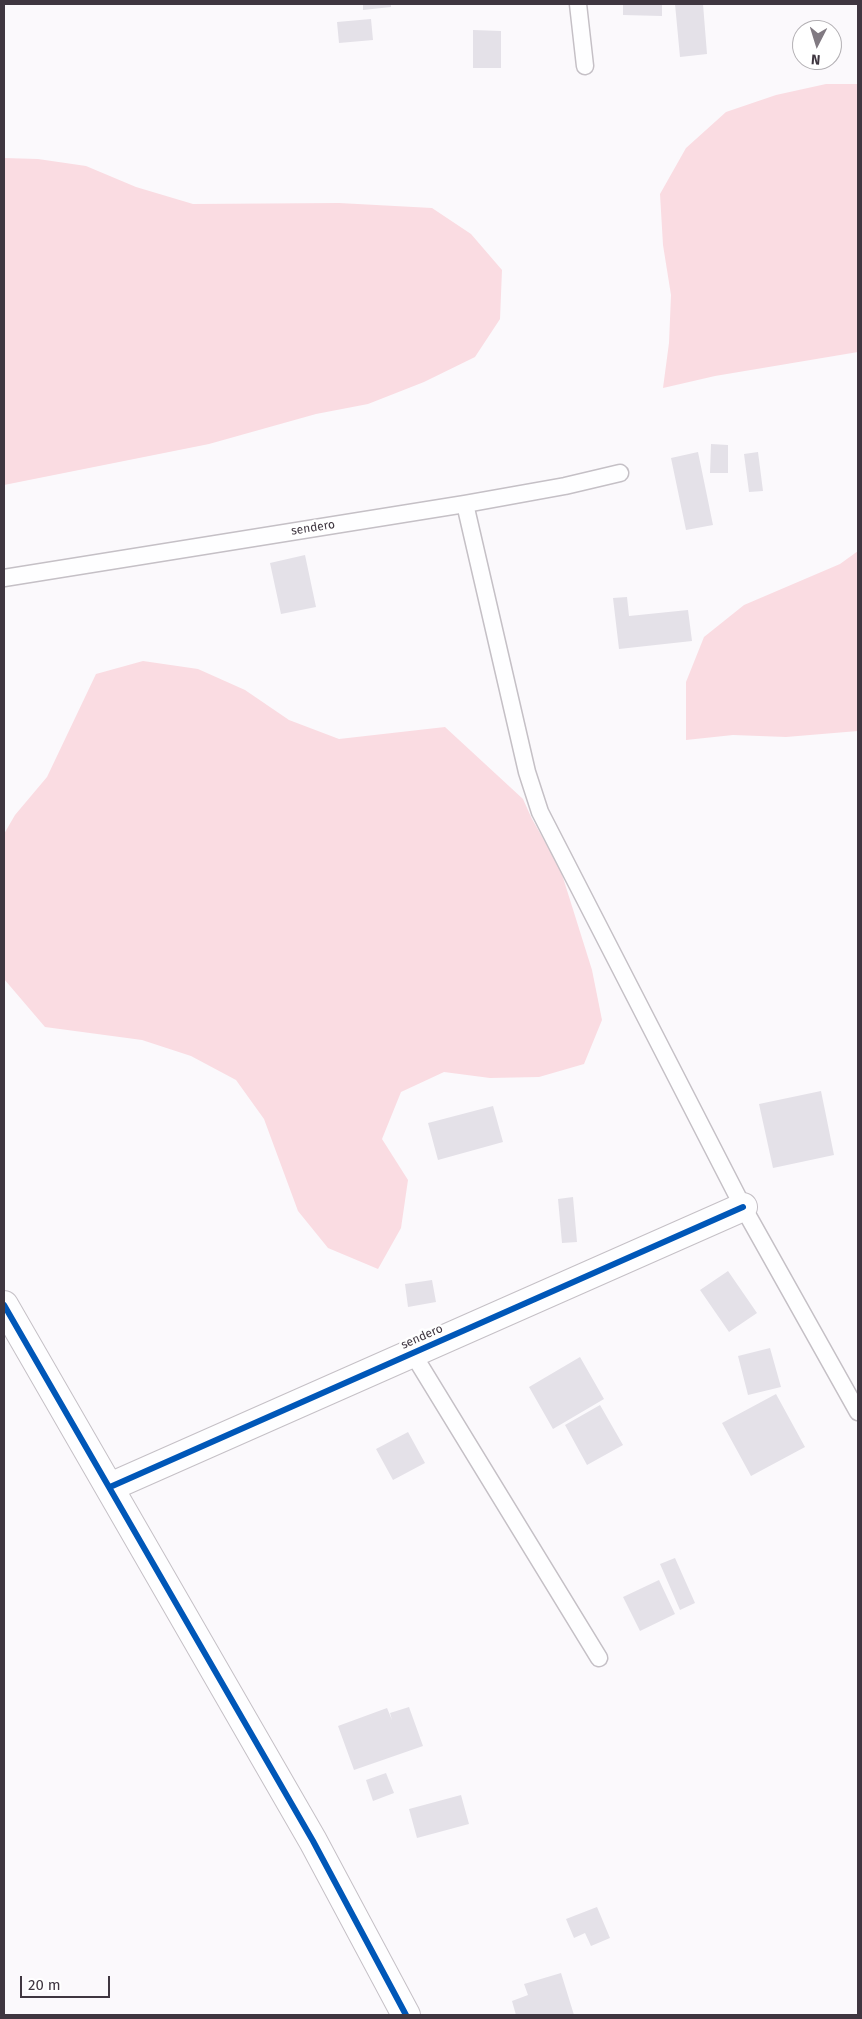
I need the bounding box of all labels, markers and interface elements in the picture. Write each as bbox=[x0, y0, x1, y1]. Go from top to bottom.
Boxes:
north arrow bbox=[792, 20, 842, 70]
text: N bbox=[810, 51, 821, 68]
street label: sendero bbox=[290, 517, 336, 539]
street label: sendero bbox=[399, 1321, 445, 1353]
scale bar bbox=[22, 1966, 112, 1998]
text: 20 m bbox=[28, 1976, 61, 1994]

